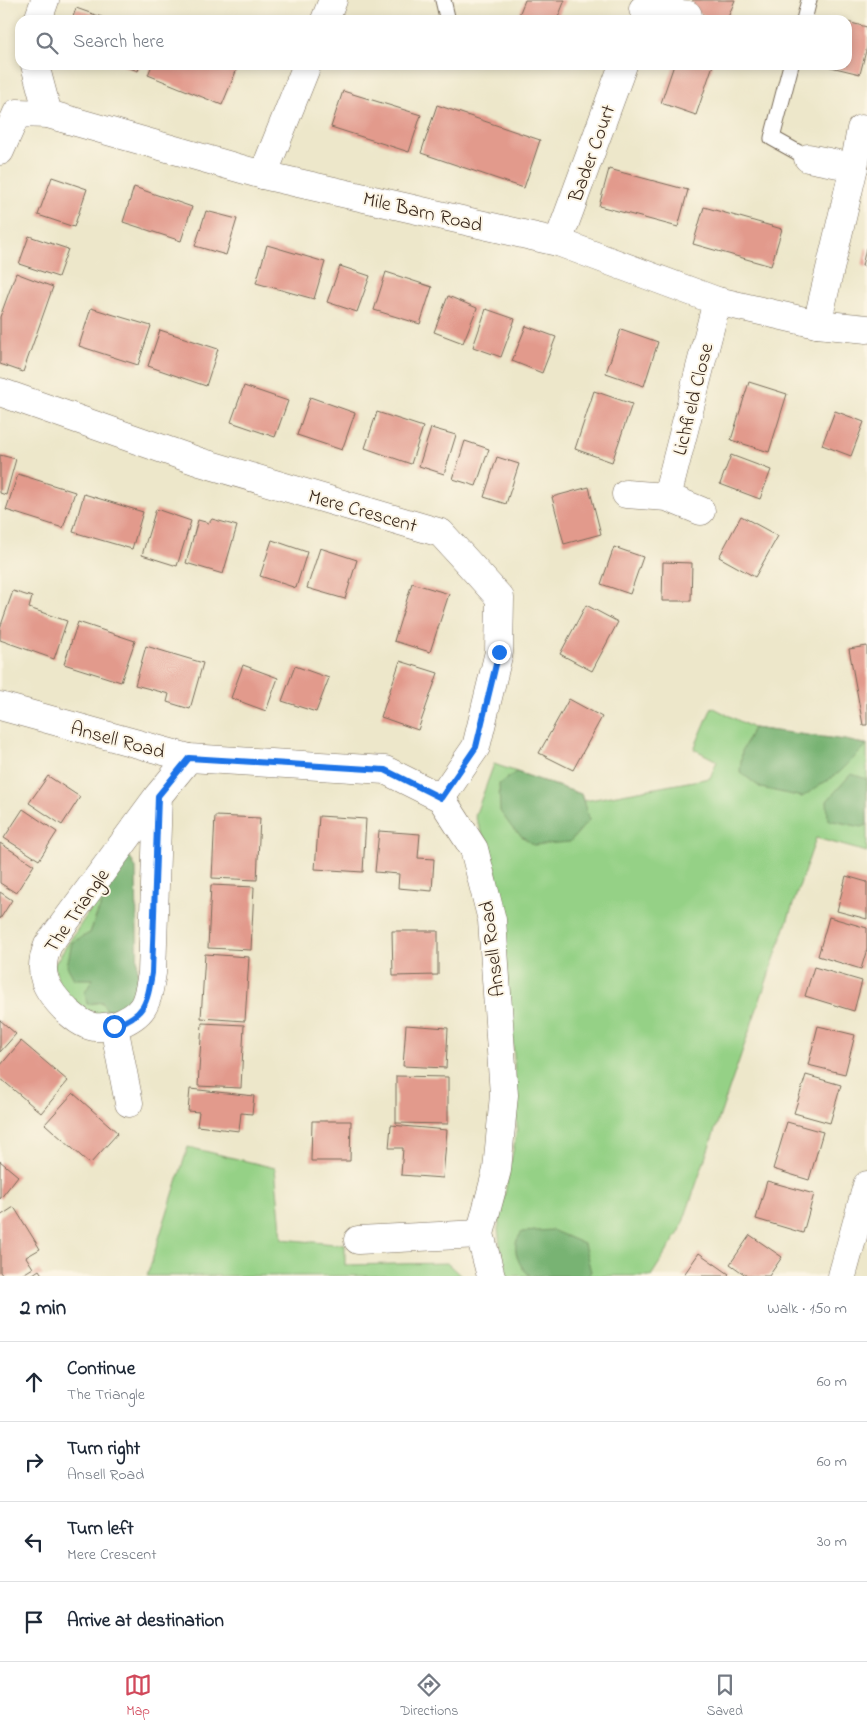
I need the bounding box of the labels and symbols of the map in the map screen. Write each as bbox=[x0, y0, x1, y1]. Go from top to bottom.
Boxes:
street label: Bader Court bbox=[562, 101, 624, 207]
street label: Mile Barn Road bbox=[360, 186, 485, 241]
street label: Lichfield Close bbox=[666, 340, 722, 459]
street label: Mere Crescent bbox=[304, 483, 420, 542]
route end bbox=[488, 641, 511, 664]
street label: Ansell Road bbox=[67, 715, 168, 768]
street label: The Triangle bbox=[38, 863, 119, 960]
street label: Ansell Road bbox=[473, 899, 514, 998]
route start bbox=[103, 1015, 126, 1038]

